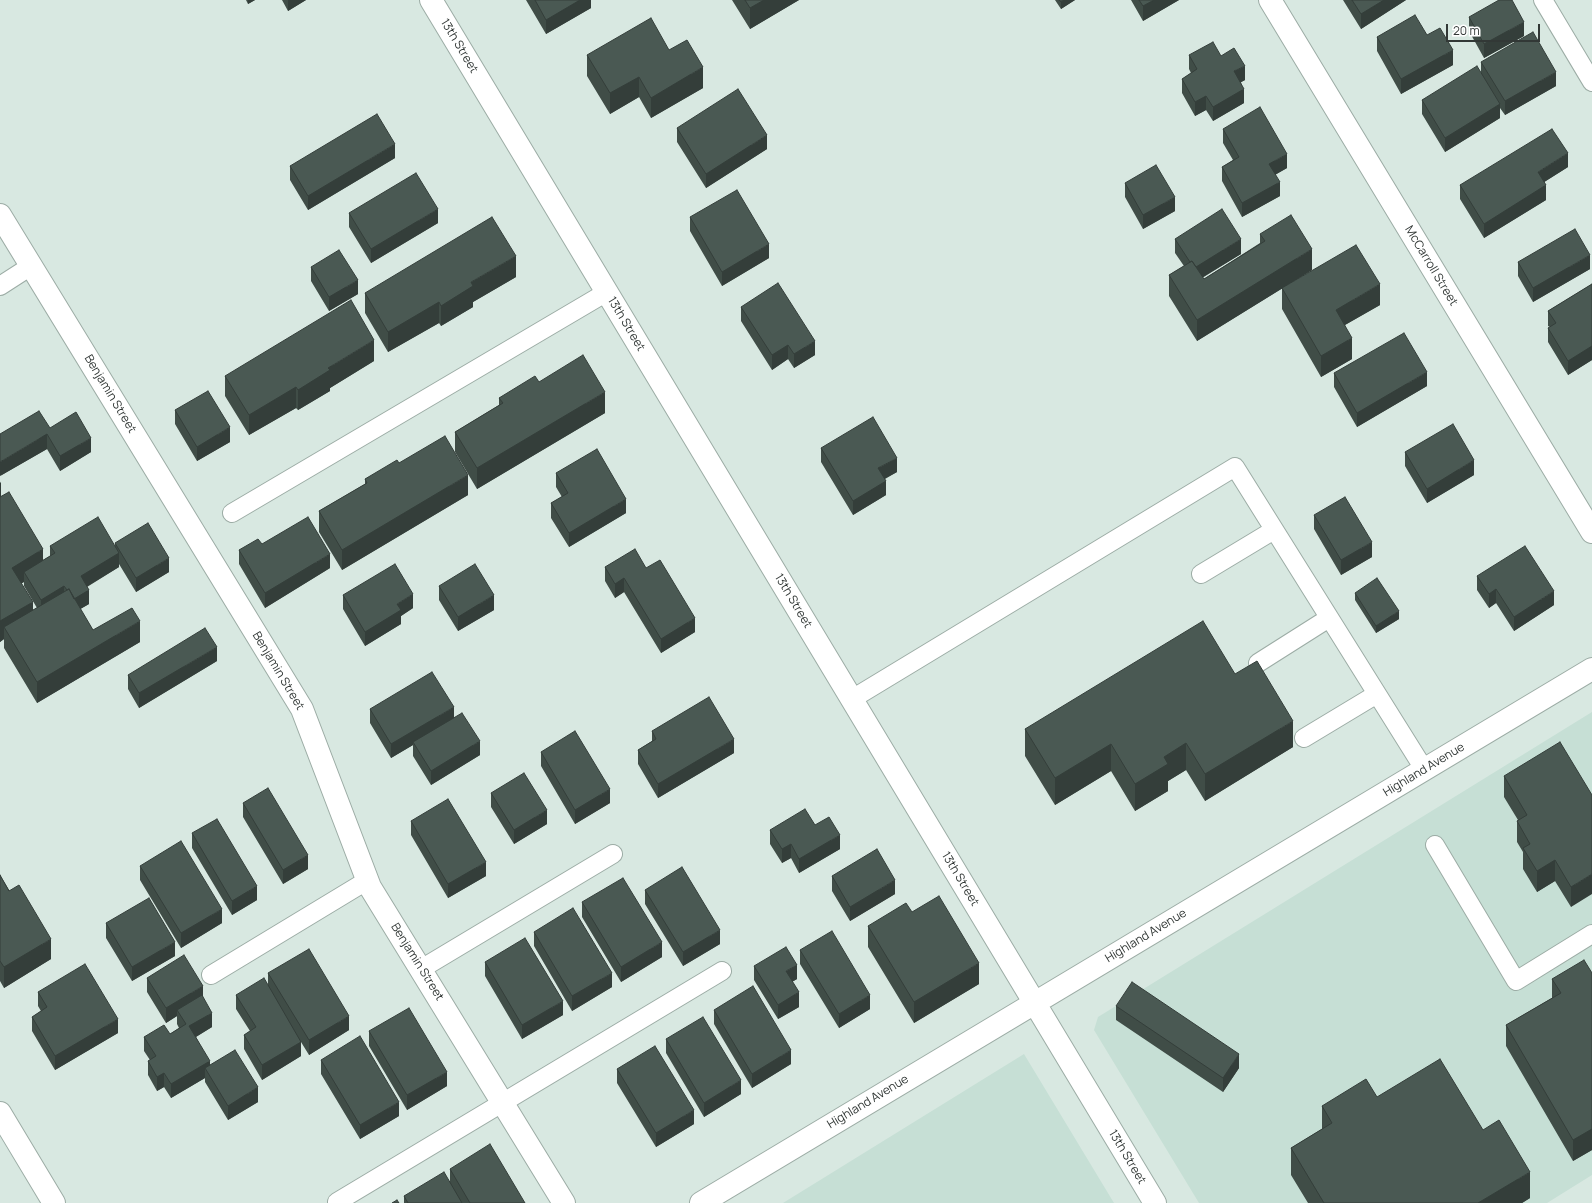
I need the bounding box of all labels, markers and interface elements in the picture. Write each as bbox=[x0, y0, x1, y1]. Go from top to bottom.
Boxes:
street label: 13th Street bbox=[437, 16, 481, 76]
scale bar bbox=[1448, 16, 1542, 42]
text: 20 m bbox=[1453, 22, 1480, 39]
street label: McCarroll Street bbox=[1401, 223, 1461, 309]
street label: 13th Street bbox=[604, 294, 648, 354]
street label: Benjamin Street bbox=[81, 352, 139, 436]
street label: 13th Street bbox=[771, 571, 815, 631]
street label: Benjamin Street bbox=[249, 629, 307, 713]
street label: Highland Avenue bbox=[1381, 740, 1467, 800]
street label: 13th Street bbox=[938, 849, 982, 909]
street label: Highland Avenue bbox=[1103, 906, 1189, 966]
street label: Benjamin Street bbox=[387, 921, 447, 1003]
street label: Highland Avenue bbox=[825, 1072, 911, 1132]
street label: 13th Street bbox=[1105, 1127, 1149, 1187]

